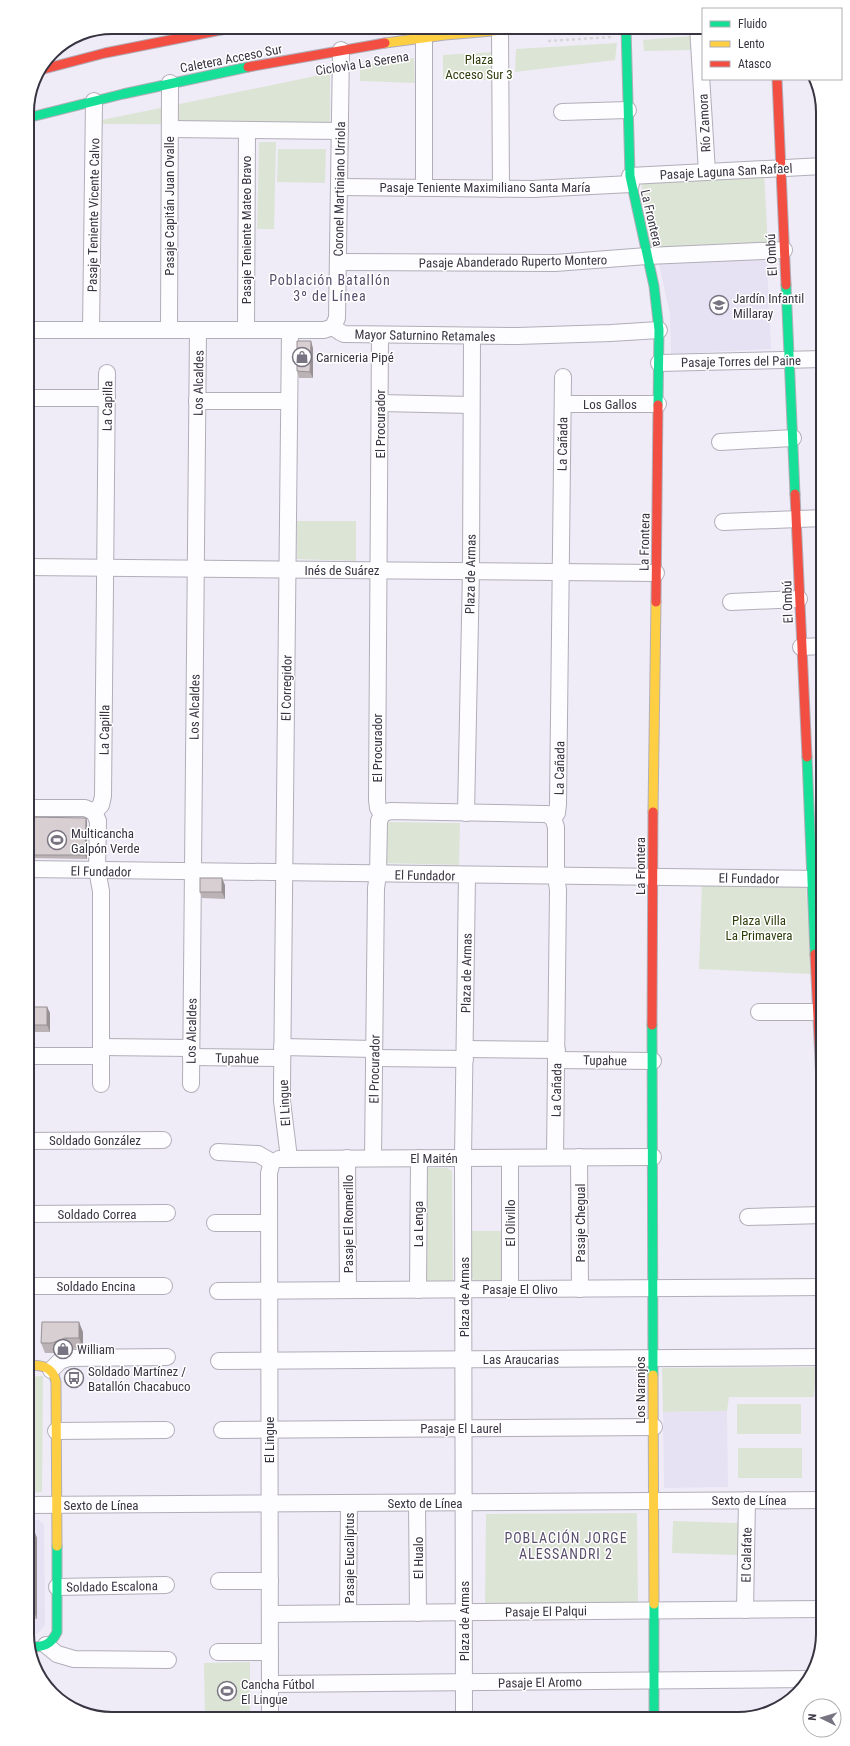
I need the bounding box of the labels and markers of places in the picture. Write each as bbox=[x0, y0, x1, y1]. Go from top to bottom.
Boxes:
place label: Jardín Infantil Millaray bbox=[733, 291, 804, 321]
school or university icon: Jardín Infantil Millaray bbox=[708, 294, 730, 316]
shop icon: Carniceria Pipé bbox=[291, 346, 313, 368]
place label: Carniceria Pipé bbox=[316, 350, 394, 365]
place label: Multicancha Galpón Verde bbox=[71, 826, 140, 856]
sports icon: Multicancha Galpón Verde bbox=[46, 829, 68, 851]
shop icon: William bbox=[52, 1338, 74, 1360]
place label: William bbox=[77, 1342, 115, 1357]
place label: Soldado Martínez / Batallón Chacabuco bbox=[88, 1364, 191, 1394]
bus stop icon: Soldado Martínez / Batallón Chacabuco bbox=[63, 1367, 85, 1389]
place label: Cancha Fútbol El Lingue bbox=[241, 1677, 315, 1707]
sports icon: Cancha Fútbol El Lingue bbox=[216, 1680, 238, 1702]

